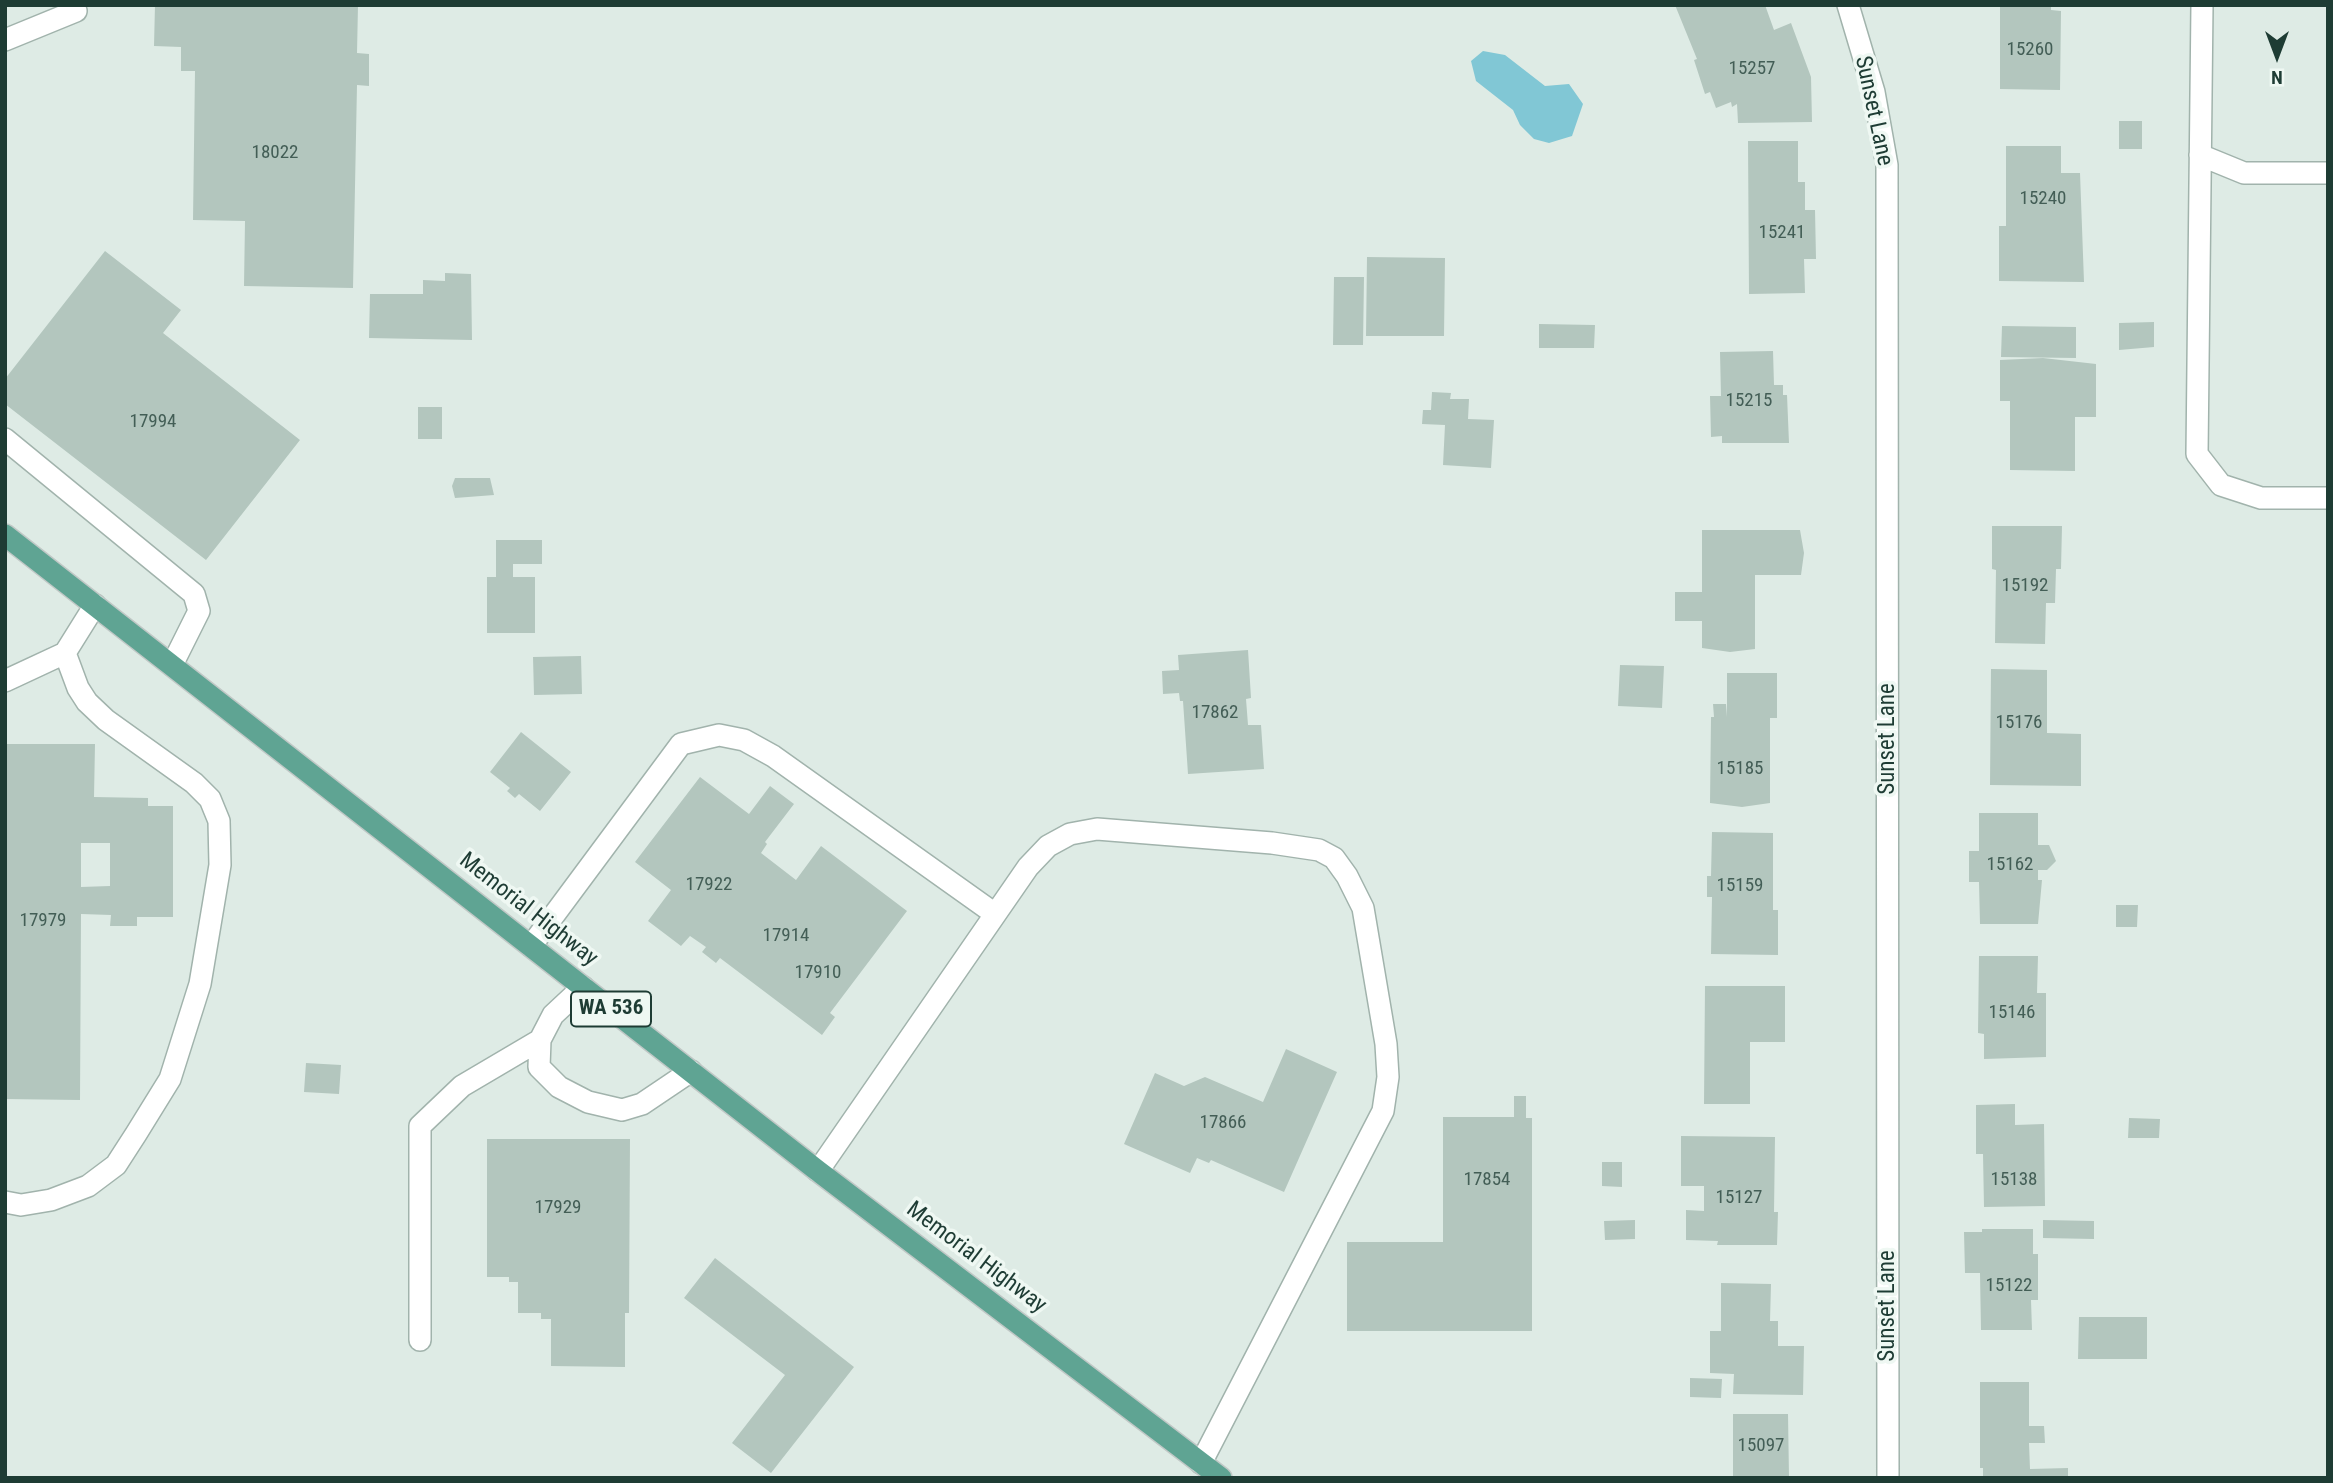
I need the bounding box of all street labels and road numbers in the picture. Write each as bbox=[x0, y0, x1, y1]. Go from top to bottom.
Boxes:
street label: Sunset Lane bbox=[1848, 54, 1898, 168]
street label: Sunset Lane bbox=[1874, 683, 1902, 795]
street label: Memorial Highway bbox=[453, 847, 603, 973]
road number: WA 536 bbox=[571, 992, 651, 1026]
street label: Memorial Highway bbox=[901, 1196, 1051, 1320]
street label: Sunset Lane bbox=[1874, 1250, 1902, 1362]

